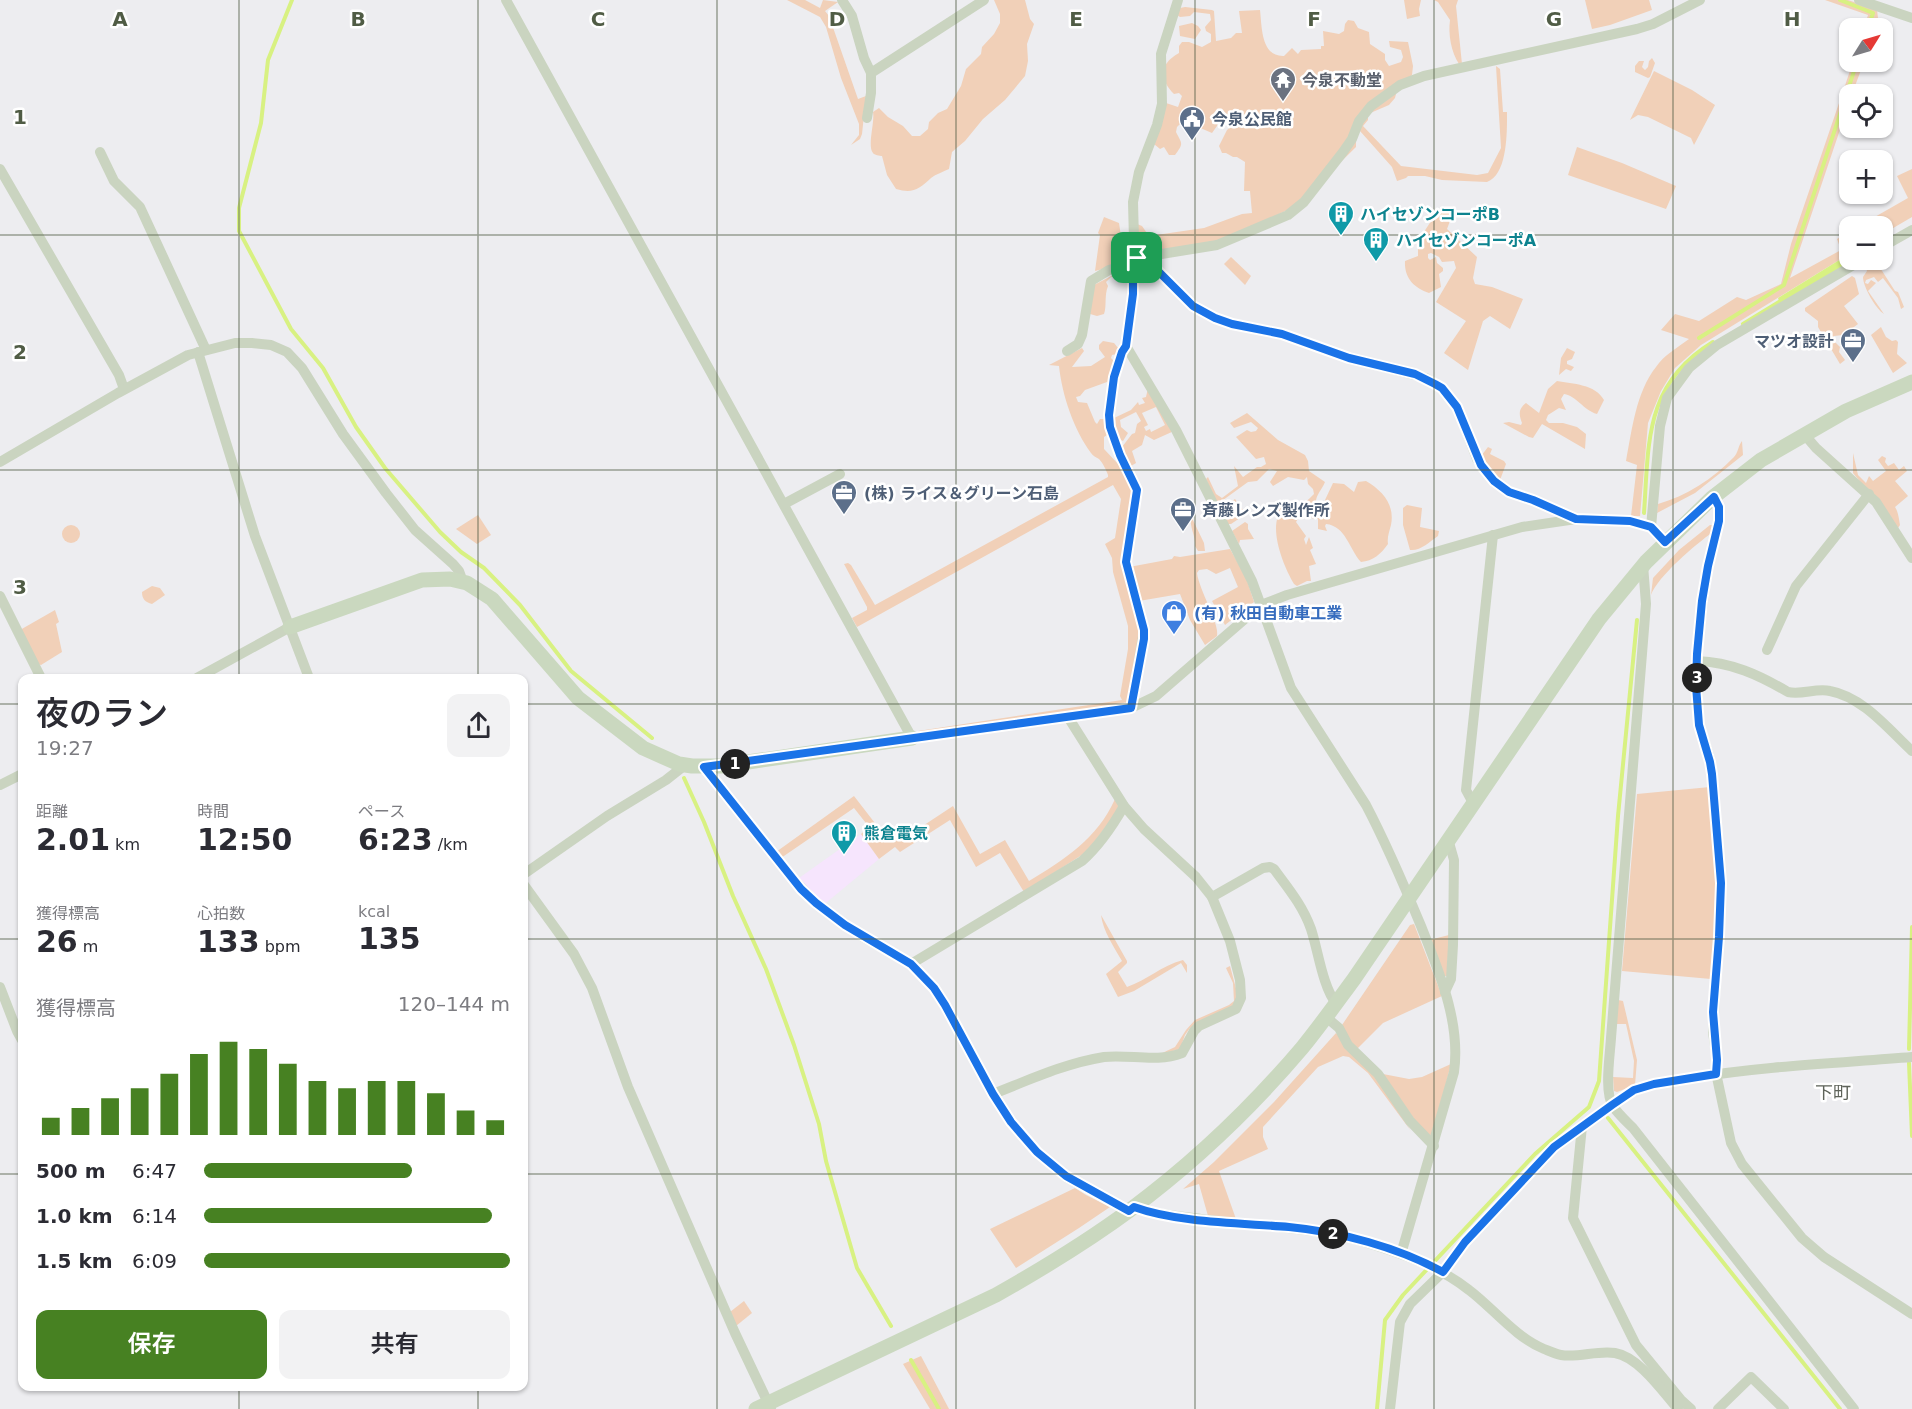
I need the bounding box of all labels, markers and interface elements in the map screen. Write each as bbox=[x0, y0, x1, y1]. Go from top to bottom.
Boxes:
text: A bbox=[112, 7, 128, 31]
text: B bbox=[350, 7, 366, 31]
text: C bbox=[591, 7, 605, 31]
text: D bbox=[829, 7, 845, 31]
text: E bbox=[1069, 7, 1083, 31]
text: F bbox=[1307, 7, 1321, 31]
text: G bbox=[1546, 7, 1562, 31]
text: H bbox=[1784, 7, 1800, 31]
north arrow bbox=[1839, 18, 1893, 72]
map controls bbox=[1839, 18, 1893, 270]
temple icon: 今泉不動堂 bbox=[1268, 65, 1298, 103]
place label: 今泉不動堂 bbox=[1302, 71, 1382, 90]
button: locate bbox=[1839, 84, 1893, 138]
public building icon: 今泉公民館 bbox=[1177, 104, 1207, 142]
text: 1 bbox=[13, 105, 27, 129]
place label: 今泉公民館 bbox=[1212, 110, 1292, 129]
button: + bbox=[1839, 150, 1893, 204]
building icon: ハイセゾンコーポB bbox=[1326, 199, 1356, 237]
place label: ハイセゾンコーポB bbox=[1360, 205, 1500, 224]
button: − bbox=[1839, 216, 1893, 270]
building icon: ハイセゾンコーポA bbox=[1361, 225, 1391, 263]
place label: ハイセゾンコーポA bbox=[1396, 231, 1537, 250]
pin bbox=[1111, 232, 1162, 283]
icon: arrive bbox=[1120, 241, 1153, 274]
office icon: マツオ設計 bbox=[1838, 326, 1868, 364]
place label: マツオ設計 bbox=[1754, 332, 1834, 351]
text: 2 bbox=[13, 340, 27, 364]
office icon: (株) ライス＆グリーン石島 bbox=[829, 478, 859, 516]
place label: (株) ライス＆グリーン石島 bbox=[864, 484, 1059, 503]
office icon: 斉藤レンズ製作所 bbox=[1168, 495, 1198, 533]
place label: 斉藤レンズ製作所 bbox=[1202, 501, 1330, 520]
text: 3 bbox=[13, 575, 27, 599]
shop icon: (有) 秋田自動車工業 bbox=[1159, 598, 1189, 636]
place label: (有) 秋田自動車工業 bbox=[1194, 604, 1342, 623]
pin: 3 bbox=[1682, 663, 1712, 693]
text: 3 bbox=[1691, 668, 1703, 687]
text: 夜のラン bbox=[36, 694, 168, 733]
button: share bbox=[447, 694, 510, 757]
text: 19:27 bbox=[36, 736, 94, 760]
pin: 1 bbox=[720, 749, 750, 779]
text: 1 bbox=[729, 754, 741, 773]
text: 距離 bbox=[36, 802, 68, 821]
text: 時間 bbox=[197, 802, 229, 821]
text: ペース bbox=[358, 802, 405, 821]
building icon: 熊倉電気 bbox=[829, 818, 859, 856]
text: 2.01 bbox=[36, 822, 110, 857]
text: 12:50 bbox=[197, 822, 293, 857]
text: 6:23 bbox=[358, 822, 433, 857]
place label: 熊倉電気 bbox=[864, 824, 928, 843]
text: km bbox=[110, 835, 140, 854]
text: /km bbox=[433, 835, 468, 854]
text: kcal bbox=[358, 902, 390, 921]
text: 獲得標高 bbox=[36, 904, 100, 923]
text: 心拍数 bbox=[197, 904, 245, 923]
text: 135 bbox=[358, 921, 421, 956]
text: 26 bbox=[36, 924, 78, 959]
text: 133 bbox=[197, 924, 260, 959]
text: m bbox=[78, 937, 98, 956]
text: bpm bbox=[260, 937, 301, 956]
text: 120–144 m bbox=[398, 992, 510, 1016]
text: 獲得標高 bbox=[36, 996, 116, 1020]
district label: 下町 bbox=[1815, 1082, 1851, 1103]
text: 500 m bbox=[36, 1159, 106, 1183]
text: 6:47 bbox=[132, 1159, 177, 1183]
text: 1.0 km bbox=[36, 1204, 113, 1228]
text: 6:14 bbox=[132, 1204, 177, 1228]
pin: 2 bbox=[1318, 1219, 1348, 1249]
text: 2 bbox=[1327, 1224, 1339, 1243]
text: 1.5 km bbox=[36, 1249, 113, 1273]
text: 6:09 bbox=[132, 1249, 177, 1273]
button: 保存 bbox=[36, 1310, 267, 1379]
button: 共有 bbox=[279, 1310, 510, 1379]

